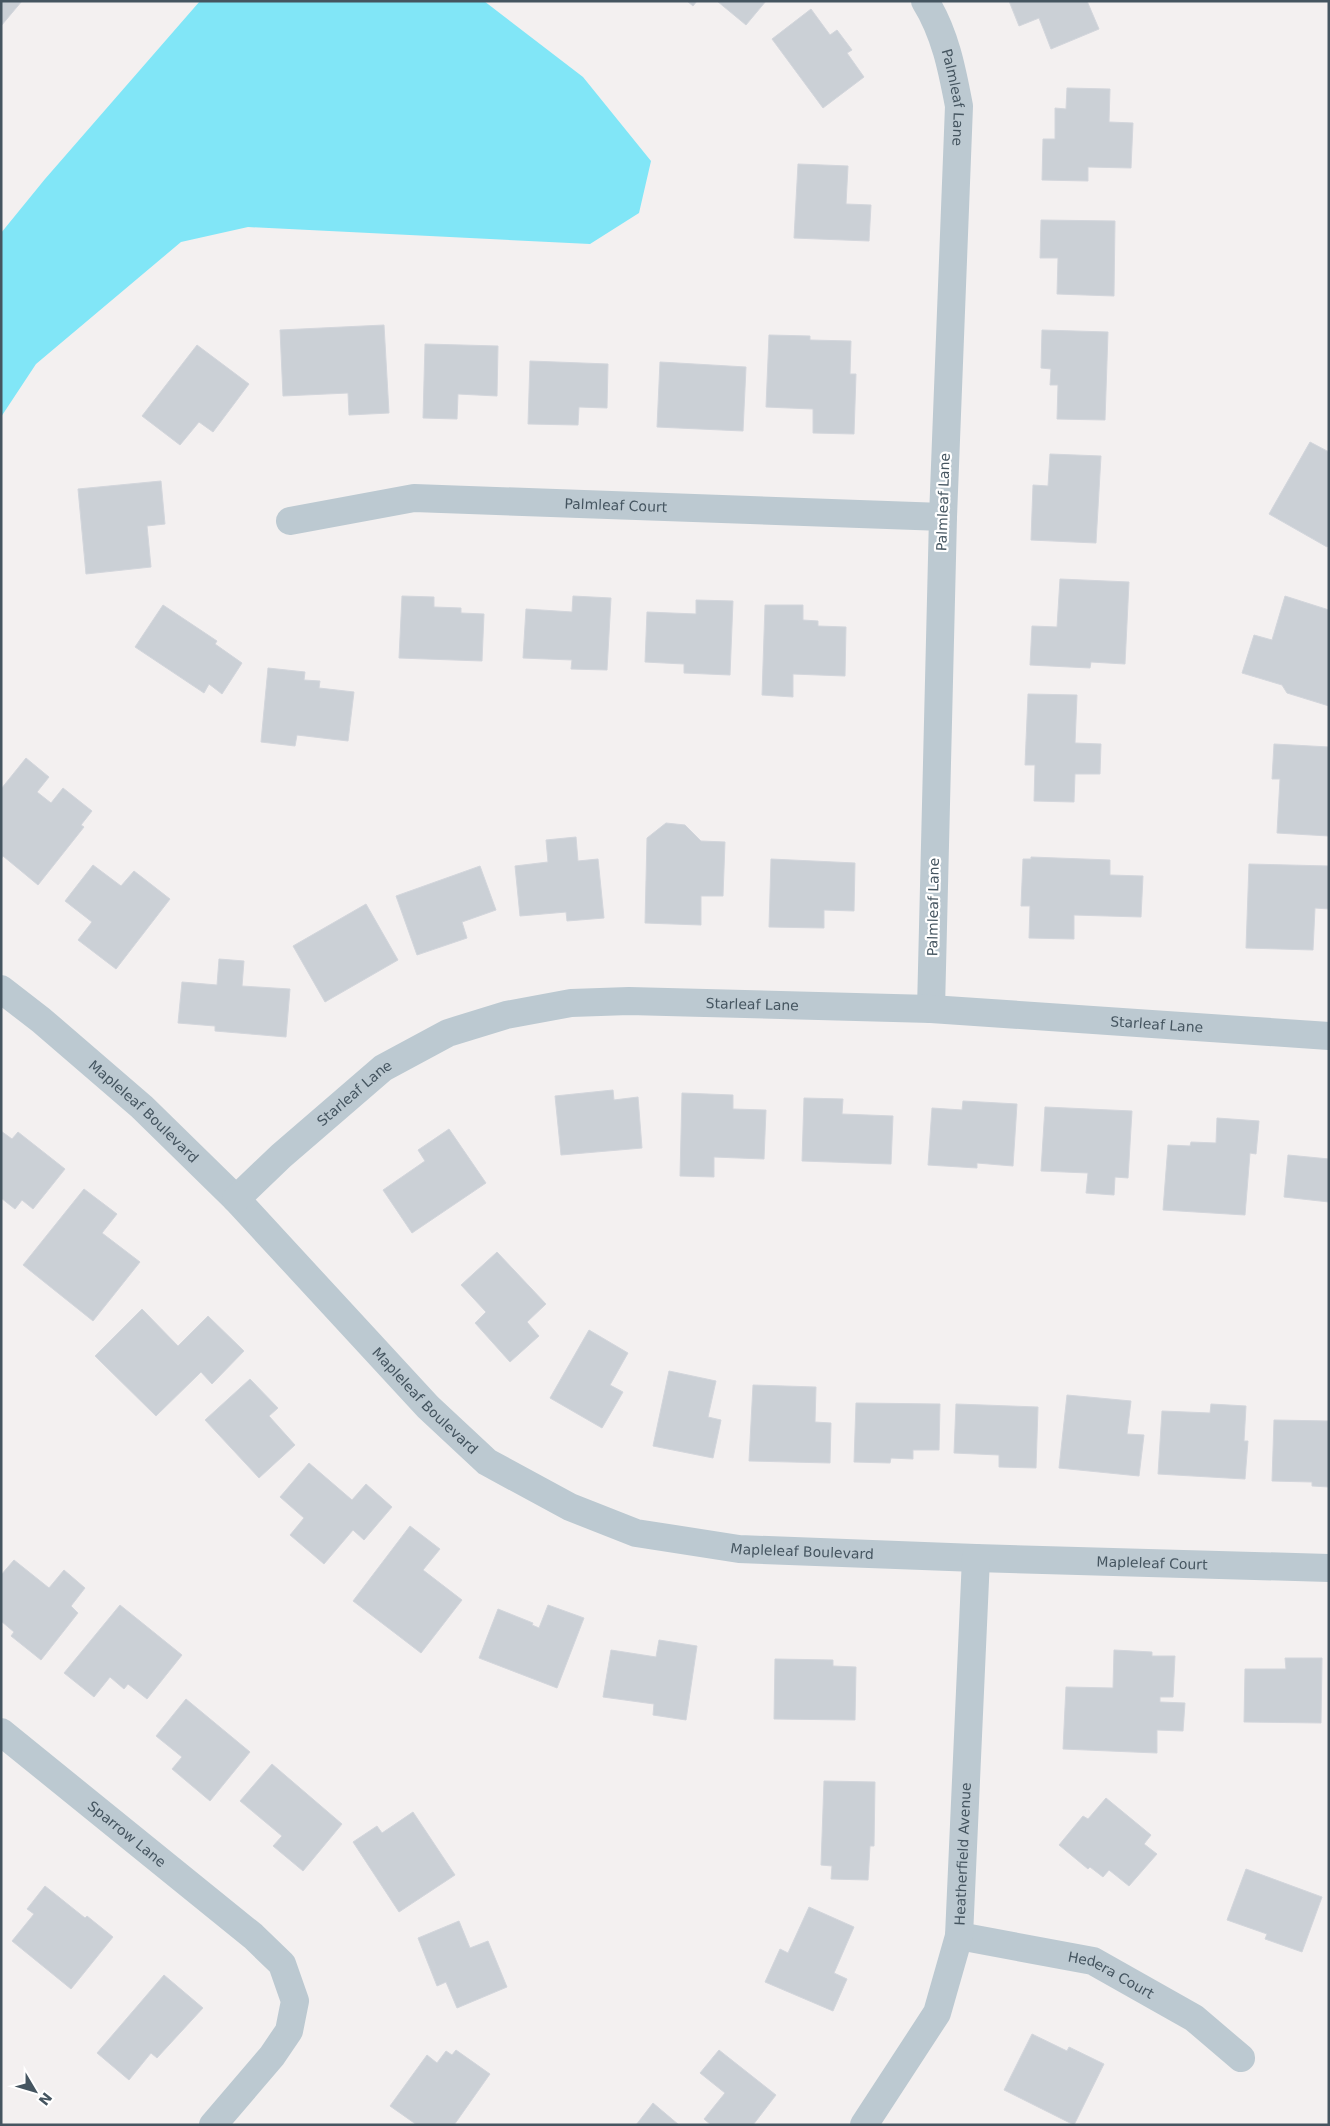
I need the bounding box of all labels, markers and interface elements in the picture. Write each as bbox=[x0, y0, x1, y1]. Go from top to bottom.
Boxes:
street label: Palmleaf Lane bbox=[938, 47, 967, 146]
street label: Palmleaf Lane bbox=[933, 453, 953, 551]
street label: Palmleaf Court bbox=[564, 495, 668, 515]
street label: Palmleaf Lane bbox=[924, 858, 942, 956]
street label: Starleaf Lane bbox=[706, 995, 799, 1013]
street label: Starleaf Lane bbox=[1110, 1013, 1204, 1035]
street label: Mapleleaf Boulevard bbox=[86, 1057, 202, 1166]
street label: Starleaf Lane bbox=[314, 1057, 394, 1129]
street label: Mapleleaf Boulevard bbox=[369, 1344, 481, 1457]
street label: Mapleleaf Boulevard bbox=[729, 1540, 874, 1562]
street label: Mapleleaf Court bbox=[1096, 1553, 1208, 1573]
street label: Heatherfield Avenue bbox=[951, 1782, 974, 1926]
street label: Sparrow Lane bbox=[85, 1798, 169, 1870]
street label: Hedera Court bbox=[1067, 1948, 1157, 2002]
north arrow bbox=[10, 2066, 60, 2116]
text: N bbox=[35, 2089, 55, 2109]

